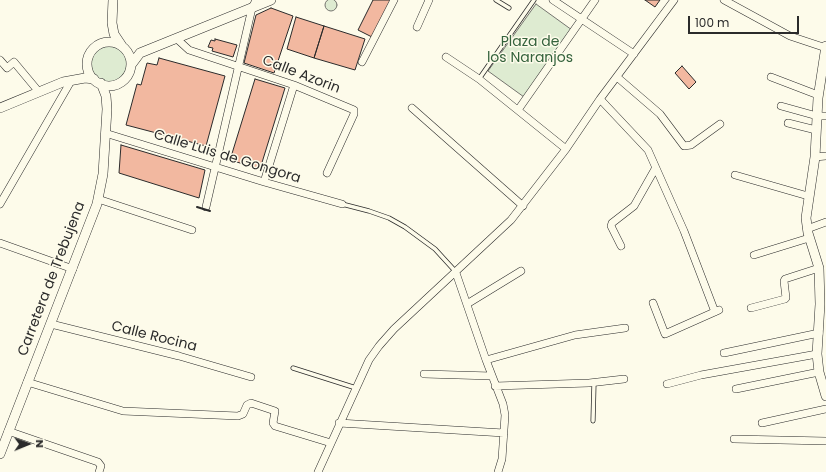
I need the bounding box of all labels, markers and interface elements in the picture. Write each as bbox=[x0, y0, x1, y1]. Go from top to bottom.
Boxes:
scale bar bbox=[690, 8, 801, 34]
text: 100 m bbox=[695, 14, 729, 31]
park label: Plaza de los Naranjos bbox=[487, 34, 573, 66]
street label: Calle Azorin bbox=[260, 52, 342, 98]
street label: Calle Luis de Gongora bbox=[151, 127, 303, 187]
street label: Carretera de Trebujena bbox=[15, 199, 89, 359]
street label: Calle Rocina bbox=[110, 318, 198, 356]
north arrow bbox=[8, 424, 48, 464]
text: N bbox=[32, 440, 48, 448]

